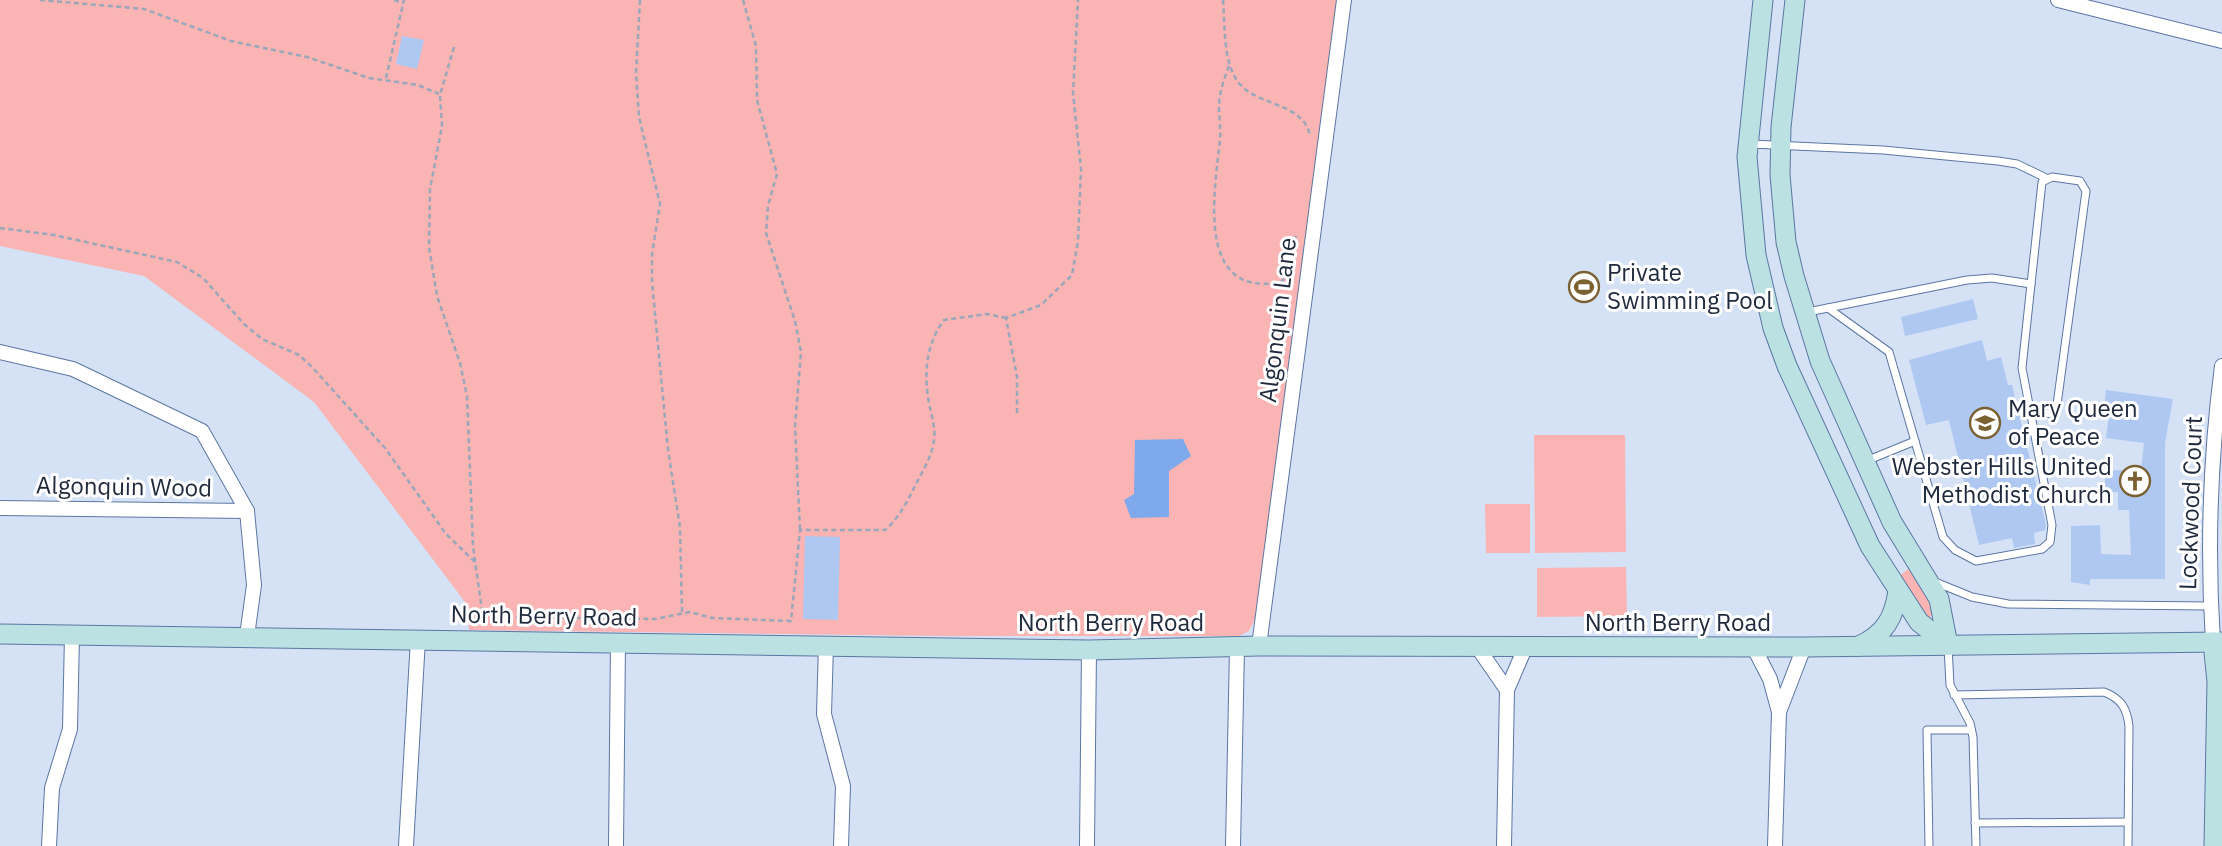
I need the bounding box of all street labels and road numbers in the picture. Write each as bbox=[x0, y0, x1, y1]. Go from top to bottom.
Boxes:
street label: Algonquin Lane bbox=[1251, 236, 1303, 404]
street label: Lockwood Court bbox=[2171, 415, 2209, 590]
street label: Algonquin Wood bbox=[36, 468, 212, 504]
street label: North Berry Road bbox=[450, 597, 638, 633]
street label: North Berry Road bbox=[1018, 606, 1204, 638]
street label: North Berry Road bbox=[1585, 606, 1771, 638]

